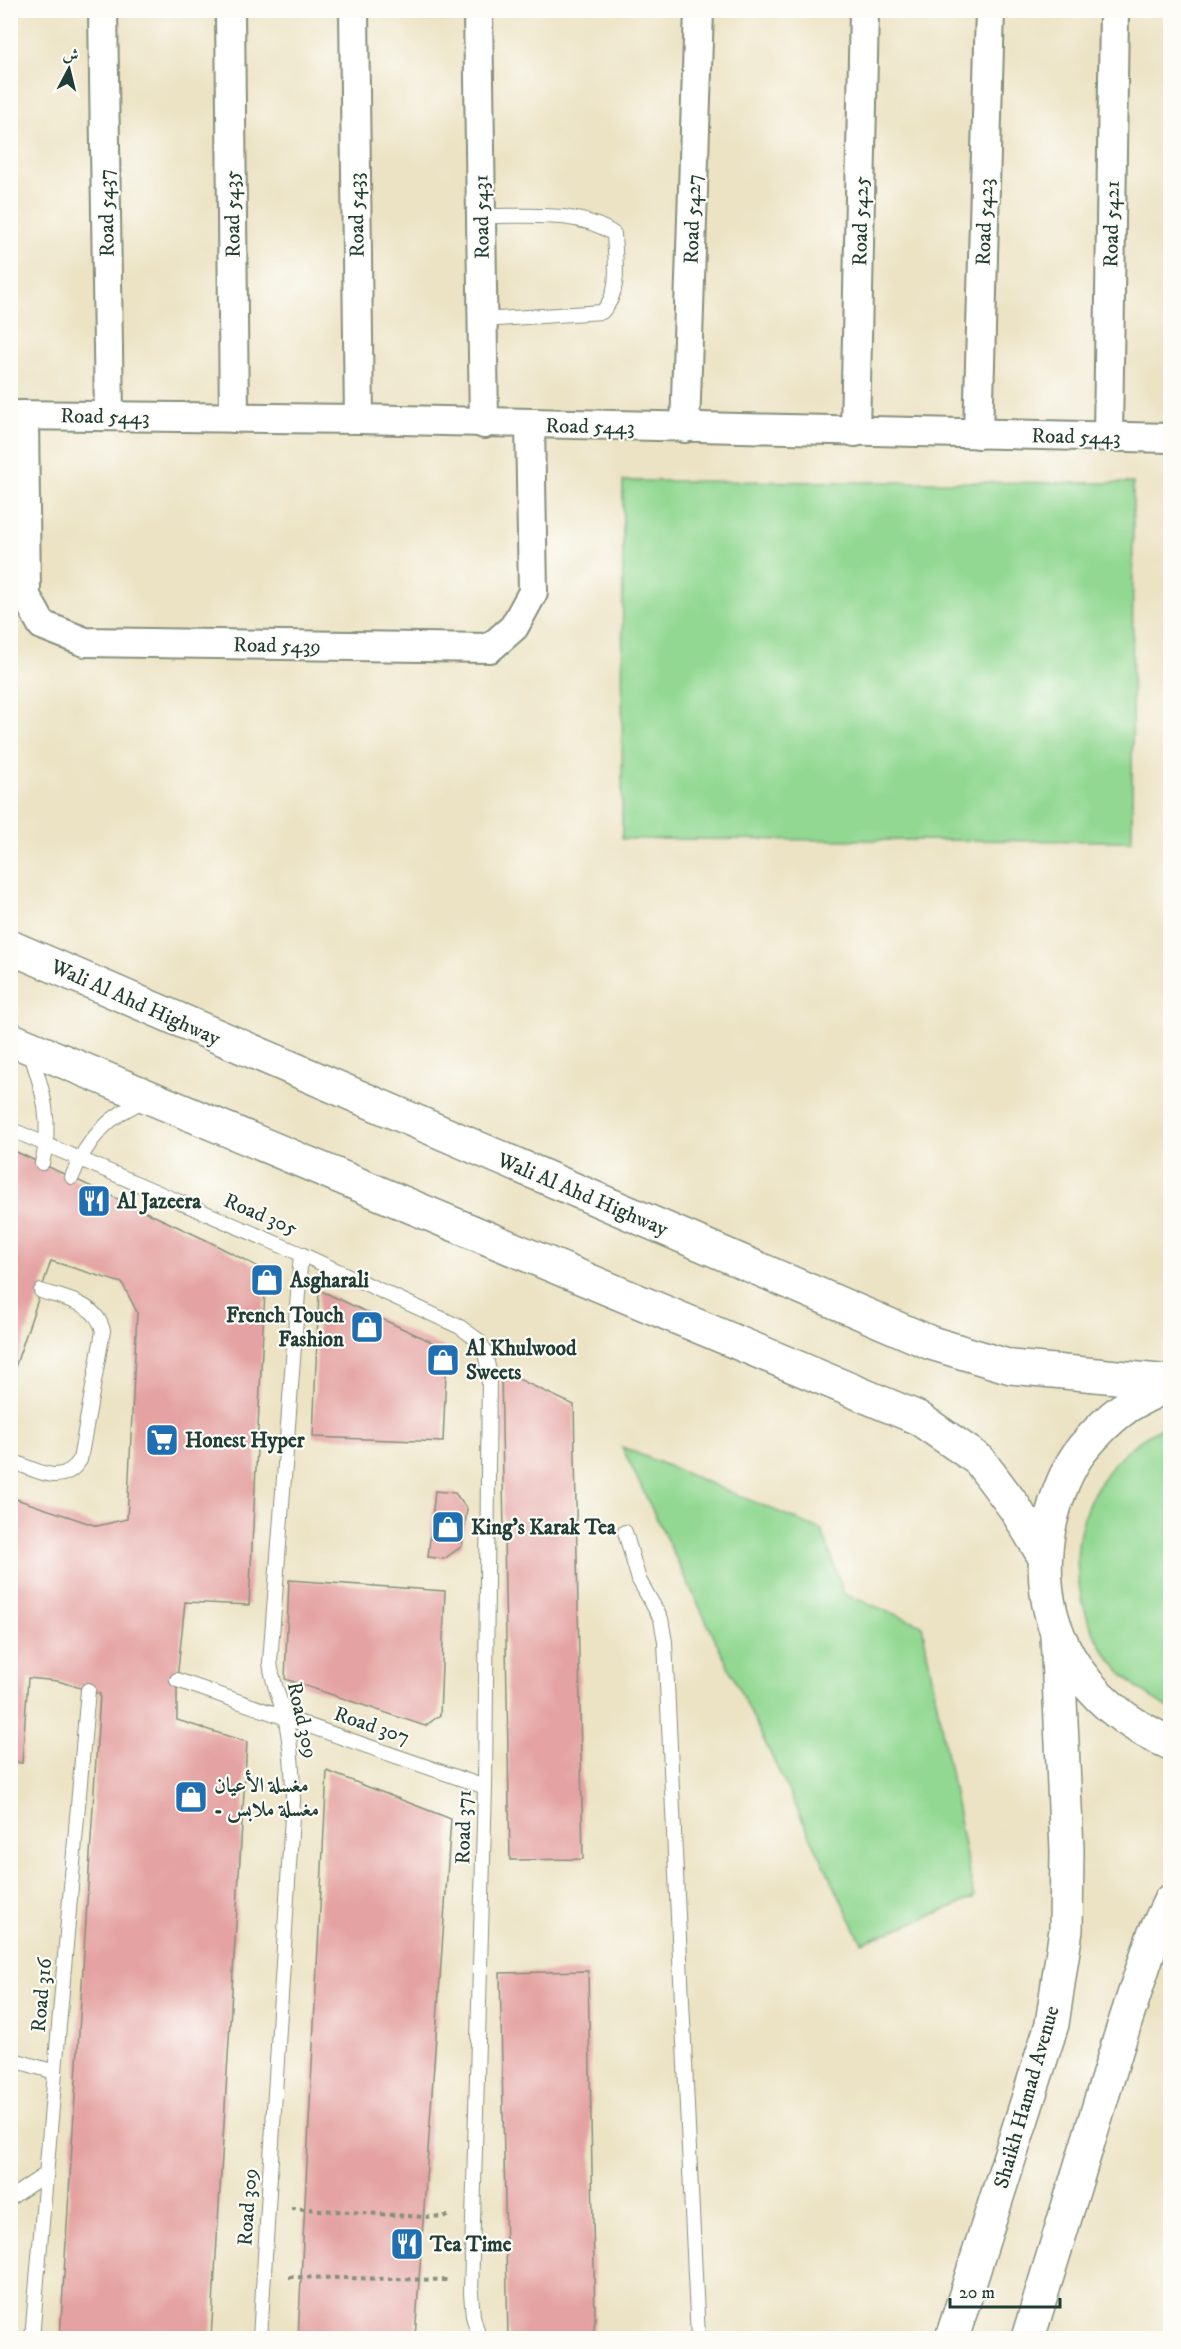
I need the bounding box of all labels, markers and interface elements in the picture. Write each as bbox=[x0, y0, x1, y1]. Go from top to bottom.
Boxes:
north arrow bbox=[39, 39, 99, 99]
text: ش bbox=[62, 44, 80, 66]
street label: Road 5437 bbox=[93, 169, 121, 257]
street label: Road 5435 bbox=[219, 170, 247, 258]
street label: Road 5433 bbox=[343, 172, 371, 258]
street label: Road 5427 bbox=[678, 173, 708, 265]
street label: Road 5431 bbox=[468, 174, 496, 260]
street label: Road 5425 bbox=[847, 176, 875, 266]
street label: Road 5423 bbox=[970, 178, 1000, 266]
street label: Road 5421 bbox=[1098, 180, 1126, 268]
street label: Road 5443 bbox=[60, 403, 150, 431]
street label: Road 5443 bbox=[545, 413, 635, 441]
street label: Road 5443 bbox=[1031, 423, 1121, 451]
street label: Road 5439 bbox=[233, 632, 321, 660]
street label: Wali Al Ahd Highway bbox=[46, 953, 225, 1052]
street label: Wali Al Ahd Highway bbox=[492, 1147, 673, 1243]
restaurant icon: Al Jazeera bbox=[76, 1183, 112, 1219]
street label: Road 305 bbox=[220, 1188, 301, 1242]
place label: Al Jazeera bbox=[116, 1189, 202, 1215]
shop icon: Asgharali bbox=[249, 1262, 285, 1298]
place label: Asgharali bbox=[289, 1268, 370, 1294]
place label: French Touch Fashion bbox=[226, 1303, 345, 1353]
shop icon: French Touch Fashion bbox=[349, 1309, 385, 1345]
place label: Al Khulwood Sweets bbox=[465, 1336, 577, 1386]
shop icon: Al Khulwood Sweets bbox=[425, 1342, 461, 1378]
supermarket icon: Honest Hyper bbox=[144, 1422, 180, 1458]
place label: Honest Hyper bbox=[185, 1428, 306, 1454]
shop icon: King's Karak Tea bbox=[430, 1509, 466, 1545]
place label: King's Karak Tea bbox=[471, 1515, 617, 1541]
street label: Road 309 bbox=[281, 1679, 323, 1761]
street label: Road 307 bbox=[330, 1701, 413, 1751]
place label: مغسلة الأعيان - مغسلة ملابس bbox=[214, 1769, 319, 1823]
shop icon: مغسلة الأعيان - مغسلة ملابس bbox=[173, 1779, 209, 1815]
street label: Road 371 bbox=[450, 1789, 478, 1865]
street label: Road 316 bbox=[26, 1956, 58, 2033]
street label: Shaikh Hamad Avenue bbox=[988, 2003, 1066, 2192]
street label: Road 309 bbox=[232, 2167, 264, 2247]
restaurant icon: Tea Time bbox=[389, 2226, 425, 2262]
place label: Tea Time bbox=[429, 2232, 512, 2258]
scale bar bbox=[950, 2271, 1060, 2309]
text: 20 m bbox=[959, 2282, 995, 2304]

